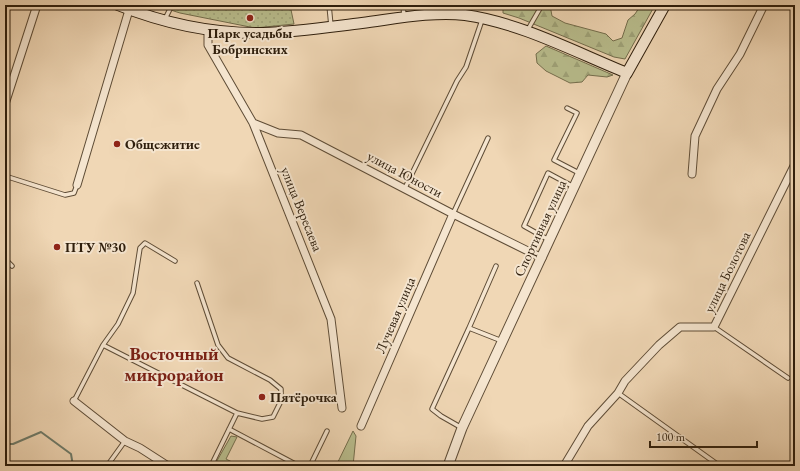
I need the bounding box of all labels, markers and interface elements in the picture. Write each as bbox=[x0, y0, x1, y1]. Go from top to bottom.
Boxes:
marker: Парк усадьбы Бобринских bbox=[245, 13, 255, 23]
place label: Парк усадьбы Бобринских bbox=[208, 24, 292, 58]
place label: Общежитие bbox=[125, 135, 200, 153]
marker: Общежитие bbox=[112, 139, 122, 149]
street label: улица Юности bbox=[364, 147, 446, 202]
street label: улица Вересаева bbox=[277, 164, 327, 254]
street label: Спортивная улица bbox=[510, 176, 570, 279]
street label: улица Болотова bbox=[700, 228, 755, 316]
place label: ПТУ №30 bbox=[65, 238, 127, 256]
marker: ПТУ №30 bbox=[52, 242, 62, 252]
street label: Лучевая улица bbox=[371, 274, 419, 356]
district label: Восточный микрорайон bbox=[124, 342, 224, 386]
place label: Пятёрочка bbox=[270, 388, 338, 406]
marker: Пятёрочка bbox=[257, 392, 267, 402]
scale bar bbox=[650, 423, 757, 449]
text: 100 m bbox=[656, 429, 686, 445]

